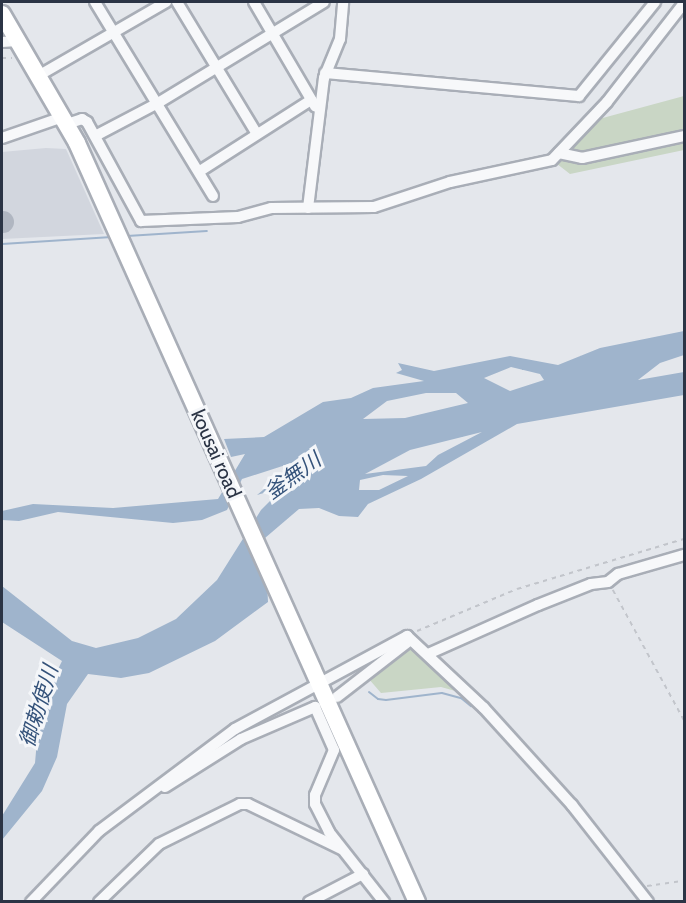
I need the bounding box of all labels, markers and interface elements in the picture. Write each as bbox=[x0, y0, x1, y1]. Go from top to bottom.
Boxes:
street label: kousai road bbox=[186, 406, 246, 502]
water label: 釜無川 bbox=[260, 447, 326, 505]
water label: 御勅使川 bbox=[15, 662, 63, 750]

